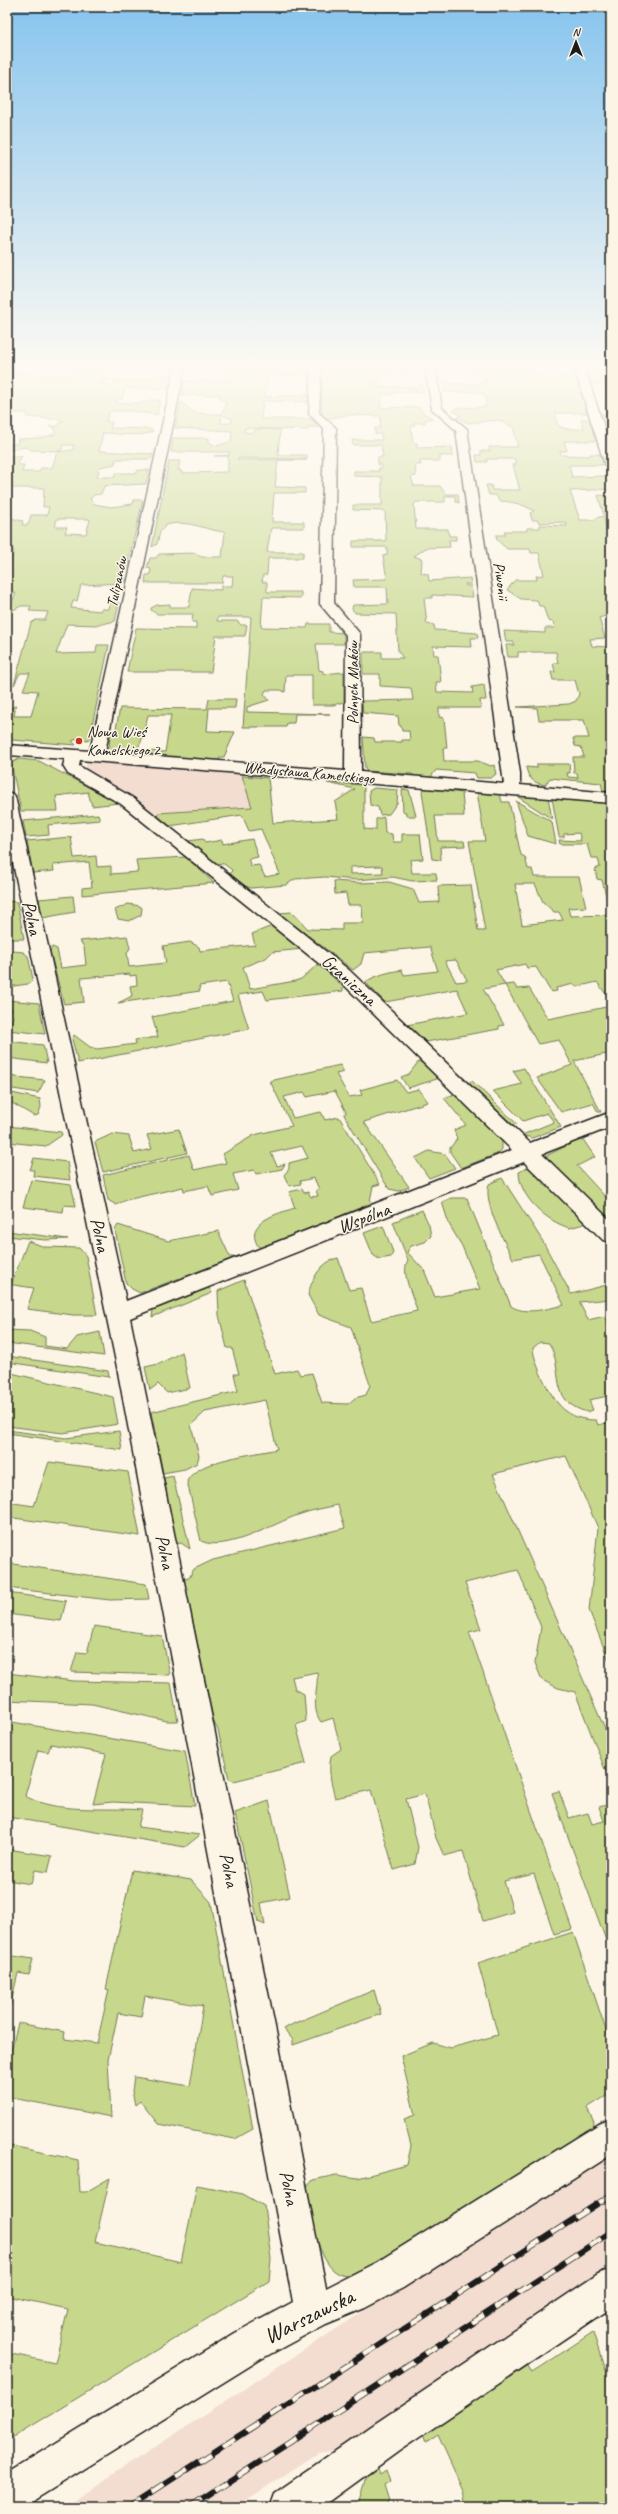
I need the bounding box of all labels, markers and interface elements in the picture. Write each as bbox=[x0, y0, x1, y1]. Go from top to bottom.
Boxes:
north arrow bbox=[556, 22, 596, 62]
text: N bbox=[573, 25, 582, 39]
street label: Tulipanów bbox=[102, 553, 132, 609]
street label: Piwonii bbox=[488, 561, 514, 603]
street label: Polnych Maków bbox=[343, 640, 363, 725]
place label: Nowa Wieś Kamelskiego 2 bbox=[87, 722, 162, 760]
marker: Nowa Wieś Kamelskiego 2 bbox=[74, 736, 84, 746]
street label: Władysława Kamelskiego bbox=[243, 757, 376, 789]
street label: Polna bbox=[17, 899, 48, 939]
street label: Graniczna bbox=[317, 949, 383, 1012]
street label: Wspólna bbox=[334, 1196, 395, 1239]
street label: Polna bbox=[85, 1216, 116, 1256]
street label: Polna bbox=[150, 1533, 180, 1572]
street label: Polna bbox=[214, 1851, 244, 1890]
street label: Polna bbox=[274, 2169, 304, 2208]
street label: Warszawska bbox=[259, 2281, 361, 2350]

